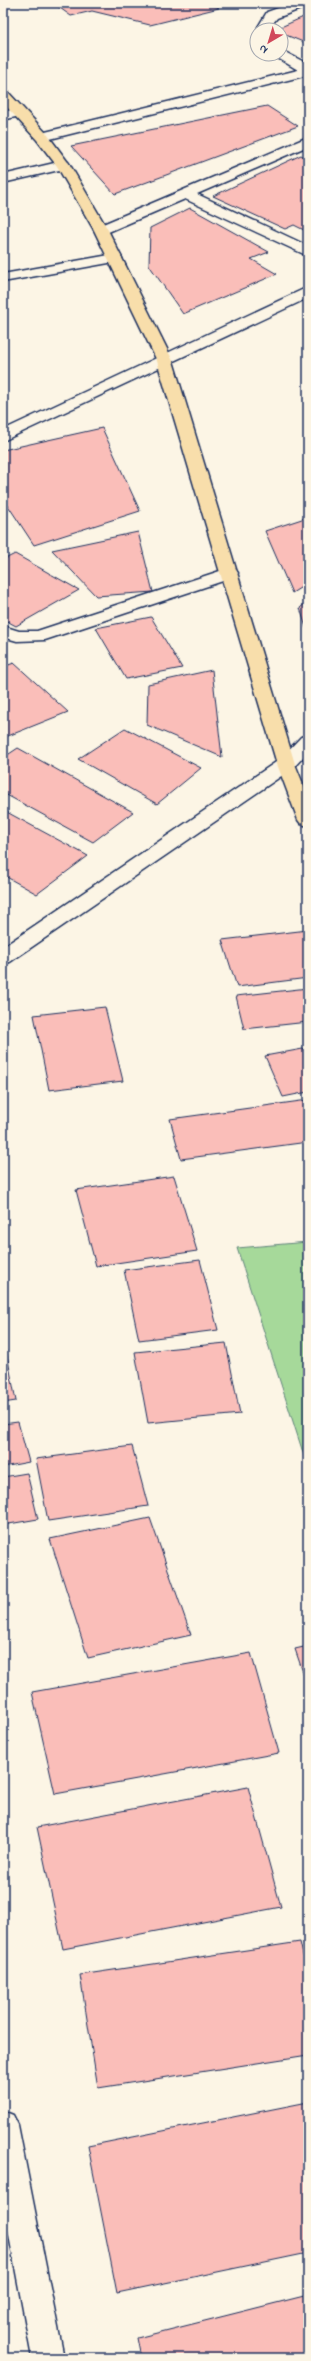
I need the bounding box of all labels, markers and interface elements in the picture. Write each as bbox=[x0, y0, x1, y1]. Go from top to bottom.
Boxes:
north arrow bbox=[249, 22, 289, 62]
text: N bbox=[256, 40, 271, 58]

